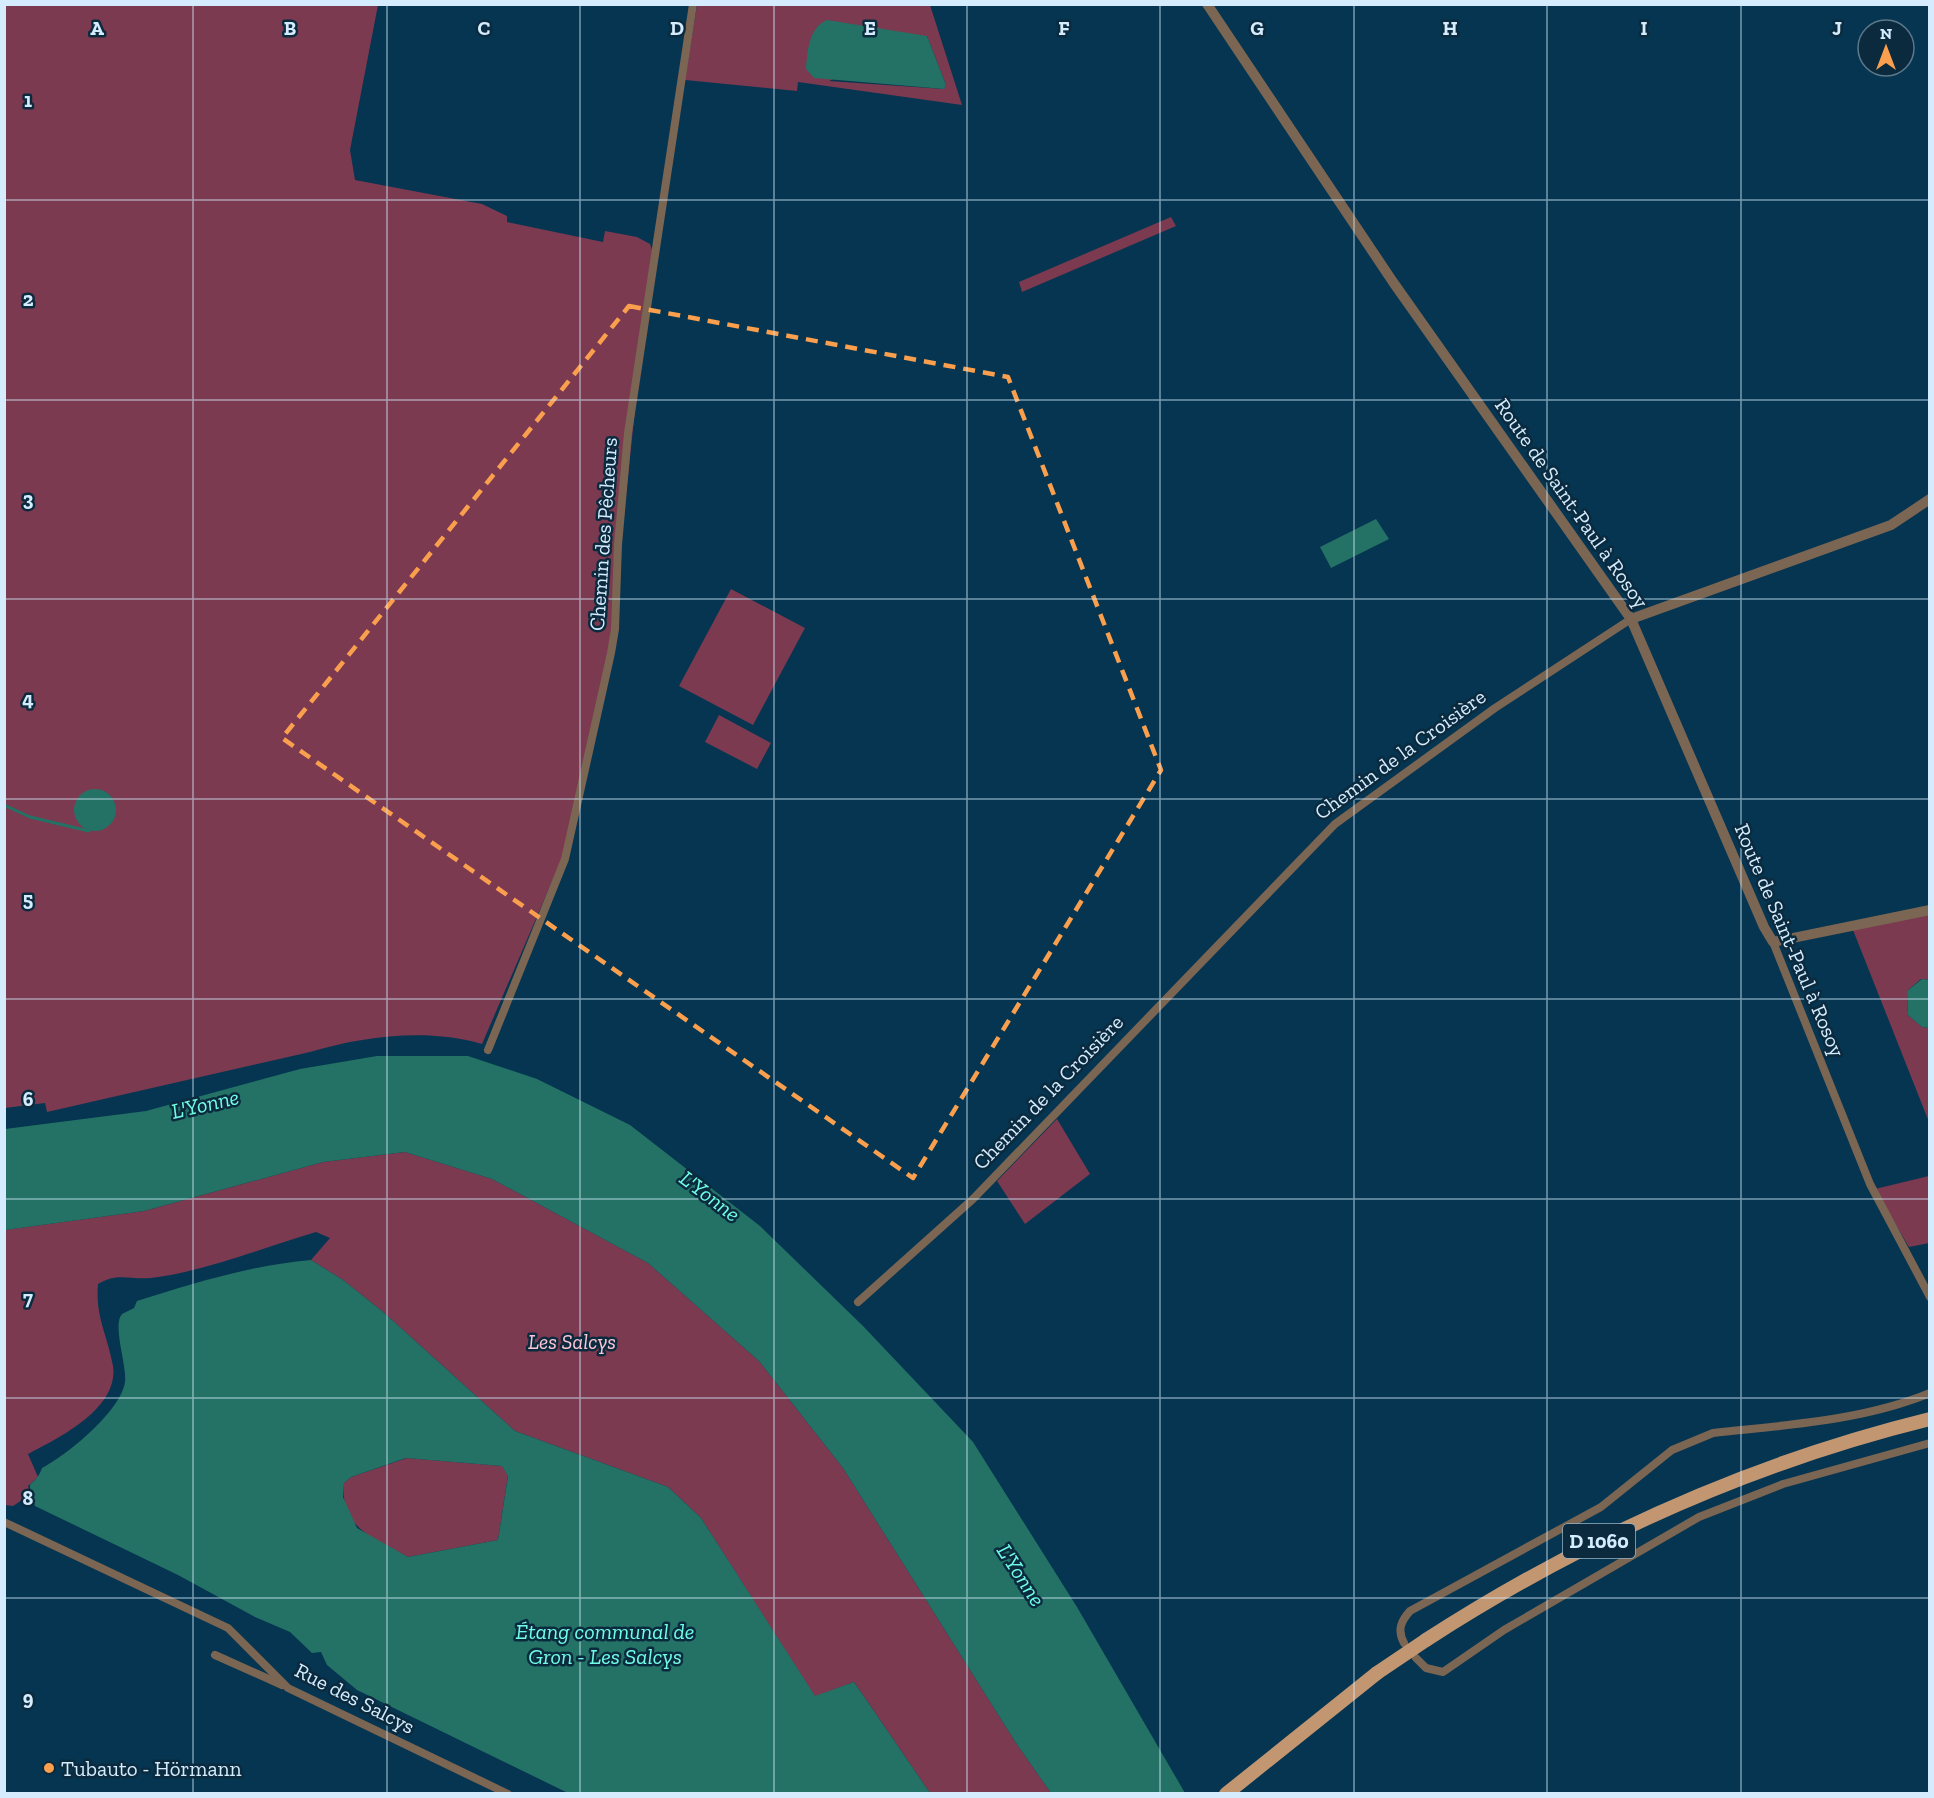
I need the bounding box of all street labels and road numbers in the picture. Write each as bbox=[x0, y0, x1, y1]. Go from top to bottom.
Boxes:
street label: Route de Saint-Paul à Rosoy bbox=[1490, 393, 1654, 613]
street label: Chemin des Pêcheurs bbox=[584, 436, 622, 632]
street label: Chemin de la Croisière bbox=[1310, 683, 1491, 824]
street label: Route de Saint-Paul à Rosoy bbox=[1730, 820, 1851, 1060]
street label: Chemin de la Croisière bbox=[968, 1009, 1128, 1175]
road number: D 1060 bbox=[1563, 1524, 1635, 1558]
street label: Rue des Salcys bbox=[291, 1657, 419, 1739]

